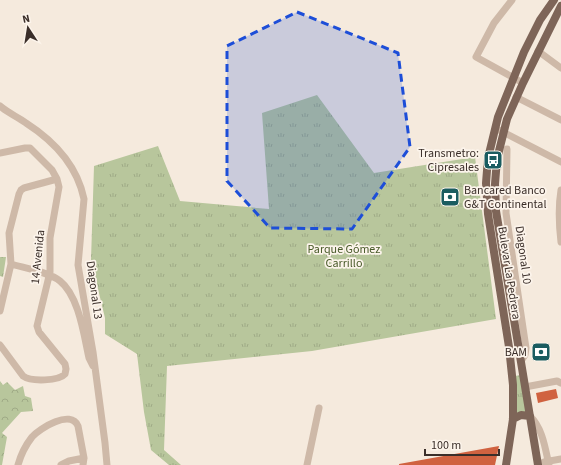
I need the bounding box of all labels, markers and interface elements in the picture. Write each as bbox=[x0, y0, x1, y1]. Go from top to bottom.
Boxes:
north arrow bbox=[8, 8, 48, 48]
text: N bbox=[21, 11, 31, 27]
place label: Transmetro: Cipresales bbox=[418, 145, 479, 176]
bus stop icon: Transmetro: Cipresales bbox=[482, 149, 504, 171]
place label: Bancared Banco G&T Continental bbox=[464, 182, 546, 213]
bank icon: Bancared Banco G&T Continental bbox=[439, 186, 461, 208]
street label: Bulevar La Pedrera bbox=[493, 225, 525, 321]
street label: Diagonal 10 bbox=[510, 225, 536, 285]
street label: 14 Avenida bbox=[27, 229, 49, 285]
park label: Parque Gómez Carrillo bbox=[308, 241, 380, 272]
street label: Diagonal 13 bbox=[81, 260, 107, 320]
bank icon: BAM bbox=[530, 341, 552, 363]
place label: BAM bbox=[505, 344, 527, 361]
scale bar bbox=[425, 431, 499, 457]
text: 100 m bbox=[431, 437, 461, 454]

